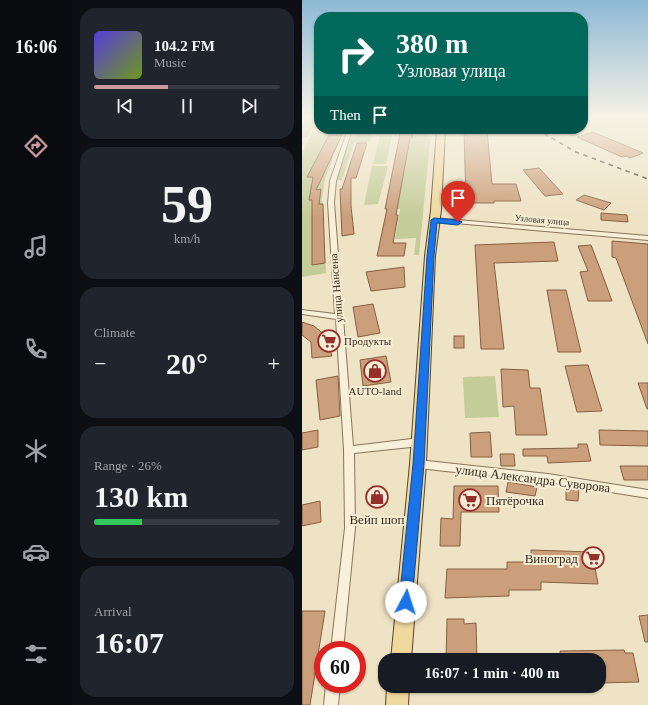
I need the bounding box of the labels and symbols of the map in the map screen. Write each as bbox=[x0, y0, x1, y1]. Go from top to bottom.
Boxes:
pin bbox=[441, 181, 475, 222]
street label: Узловая улица bbox=[514, 213, 570, 227]
street label: улица Нансена bbox=[327, 253, 345, 323]
supermarket icon: Продукты bbox=[316, 328, 342, 354]
place label: Продукты bbox=[344, 335, 392, 347]
shop icon: AUTO-land bbox=[362, 358, 388, 384]
place label: AUTO-land bbox=[349, 385, 402, 397]
street label: улица Александра Суворова bbox=[455, 462, 611, 495]
shop icon: Вейп шоп bbox=[364, 484, 390, 510]
supermarket icon: Пятёрочка bbox=[457, 487, 483, 513]
place label: Пятёрочка bbox=[486, 493, 544, 508]
place label: Вейп шоп bbox=[349, 512, 405, 527]
supermarket icon: Виноград bbox=[580, 545, 606, 571]
place label: Виноград bbox=[525, 551, 578, 566]
position arrow bbox=[385, 581, 427, 623]
speed limit sign: 60 bbox=[314, 641, 366, 693]

